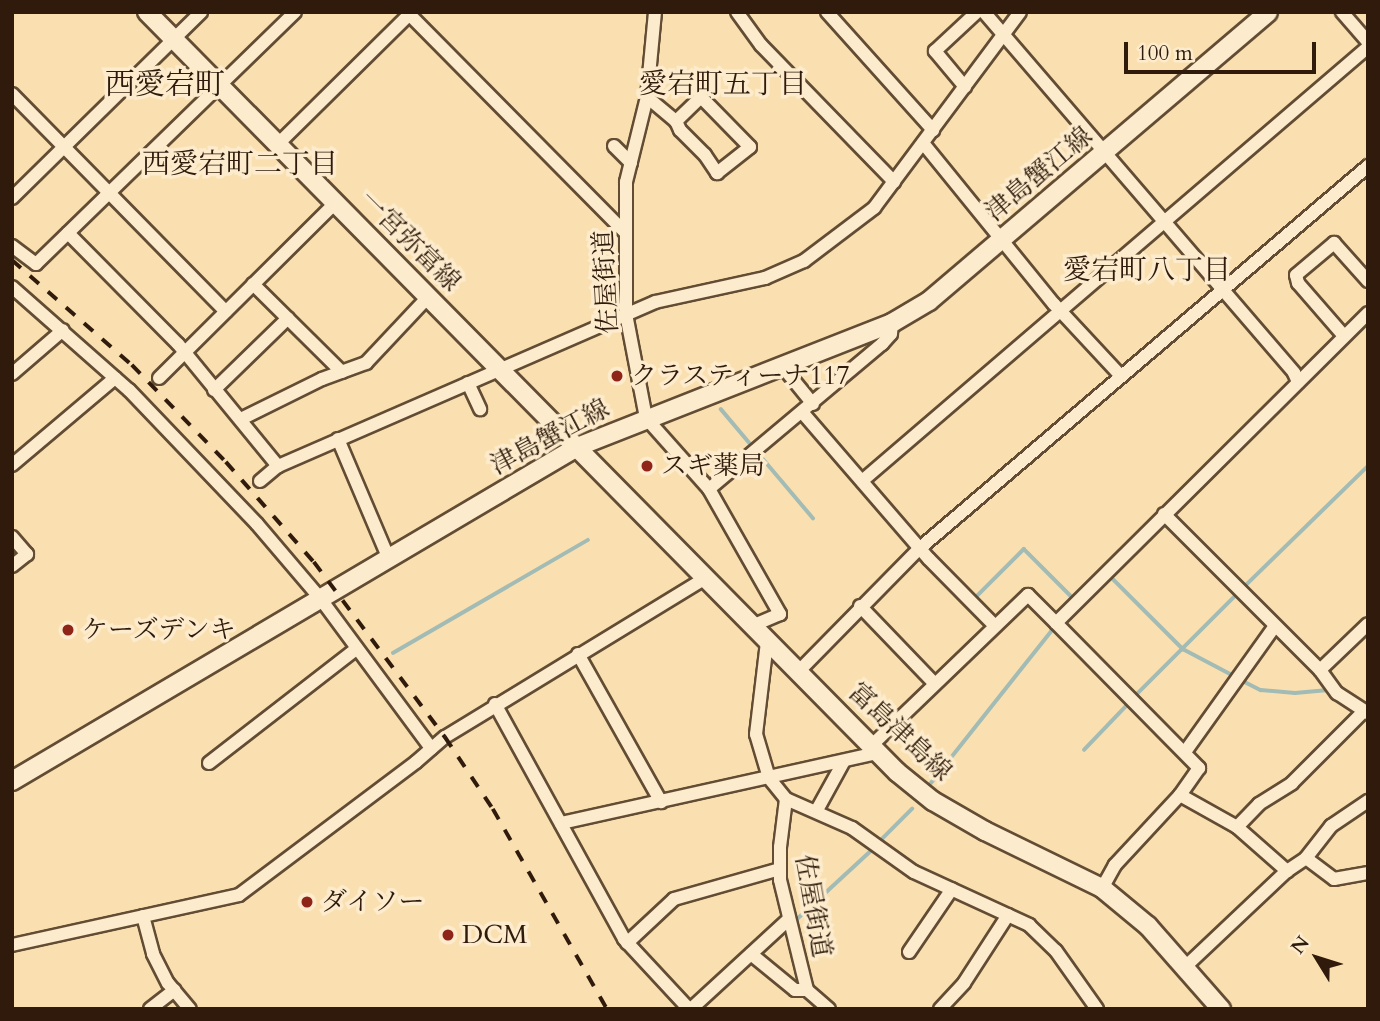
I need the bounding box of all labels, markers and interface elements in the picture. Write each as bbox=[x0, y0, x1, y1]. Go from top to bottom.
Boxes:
scale bar bbox=[1128, 28, 1320, 72]
text: 100 m bbox=[1137, 39, 1193, 68]
district label: 西愛宕町 bbox=[105, 67, 225, 103]
district label: 愛宕町五丁目 bbox=[639, 67, 807, 101]
street label: 津島蟹江線 bbox=[979, 120, 1099, 228]
district label: 西愛宕町二丁目 bbox=[142, 147, 338, 181]
street label: 一宮弥富線 bbox=[353, 184, 467, 298]
street label: 佐屋街道 bbox=[588, 229, 624, 335]
district label: 愛宕町八丁目 bbox=[1063, 253, 1231, 287]
place label: クラスティーナ117 bbox=[631, 360, 853, 392]
marker: クラスティーナ117 bbox=[609, 368, 625, 384]
street label: 津島蟹江線 bbox=[485, 393, 615, 481]
place label: スギ薬局 bbox=[661, 450, 765, 482]
marker: スギ薬局 bbox=[639, 458, 655, 474]
place label: ケーズデンキ bbox=[82, 614, 238, 646]
marker: ケーズデンキ bbox=[60, 622, 76, 638]
street label: 富島津島線 bbox=[842, 676, 958, 788]
street label: 佐屋街道 bbox=[789, 852, 837, 960]
place label: ダイソー bbox=[321, 886, 425, 918]
marker: ダイソー bbox=[299, 894, 315, 910]
place label: DCM bbox=[462, 919, 527, 951]
north arrow bbox=[1282, 923, 1352, 993]
marker: DCM bbox=[440, 927, 456, 943]
text: N bbox=[1285, 931, 1316, 960]

